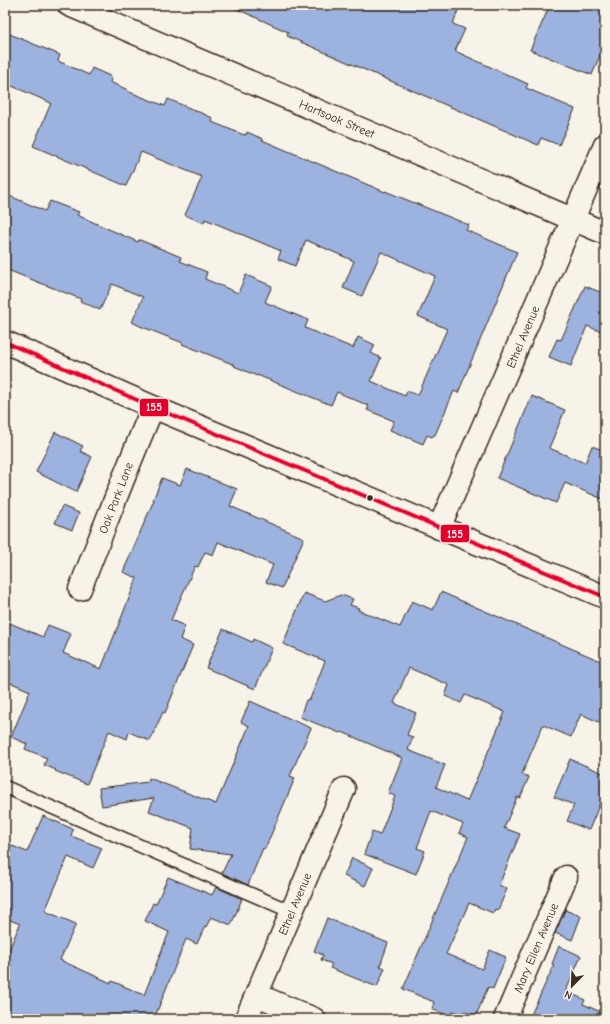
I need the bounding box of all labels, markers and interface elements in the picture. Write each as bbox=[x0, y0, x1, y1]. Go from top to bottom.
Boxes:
street label: Hartsook Street bbox=[297, 97, 377, 141]
street label: Ethel Avenue bbox=[504, 304, 542, 370]
line badge: 155 bbox=[139, 398, 169, 417]
text: 155 bbox=[146, 401, 162, 414]
street label: Oak Park Lane bbox=[96, 460, 136, 536]
unlabelled marker bbox=[365, 493, 375, 503]
line badge: 155 bbox=[440, 524, 470, 543]
text: 155 bbox=[447, 528, 463, 541]
street label: Ethel Avenue bbox=[276, 871, 314, 937]
street label: Mary Ellen Avenue bbox=[511, 901, 561, 995]
north arrow bbox=[552, 966, 592, 1006]
text: N bbox=[562, 987, 574, 1002]

